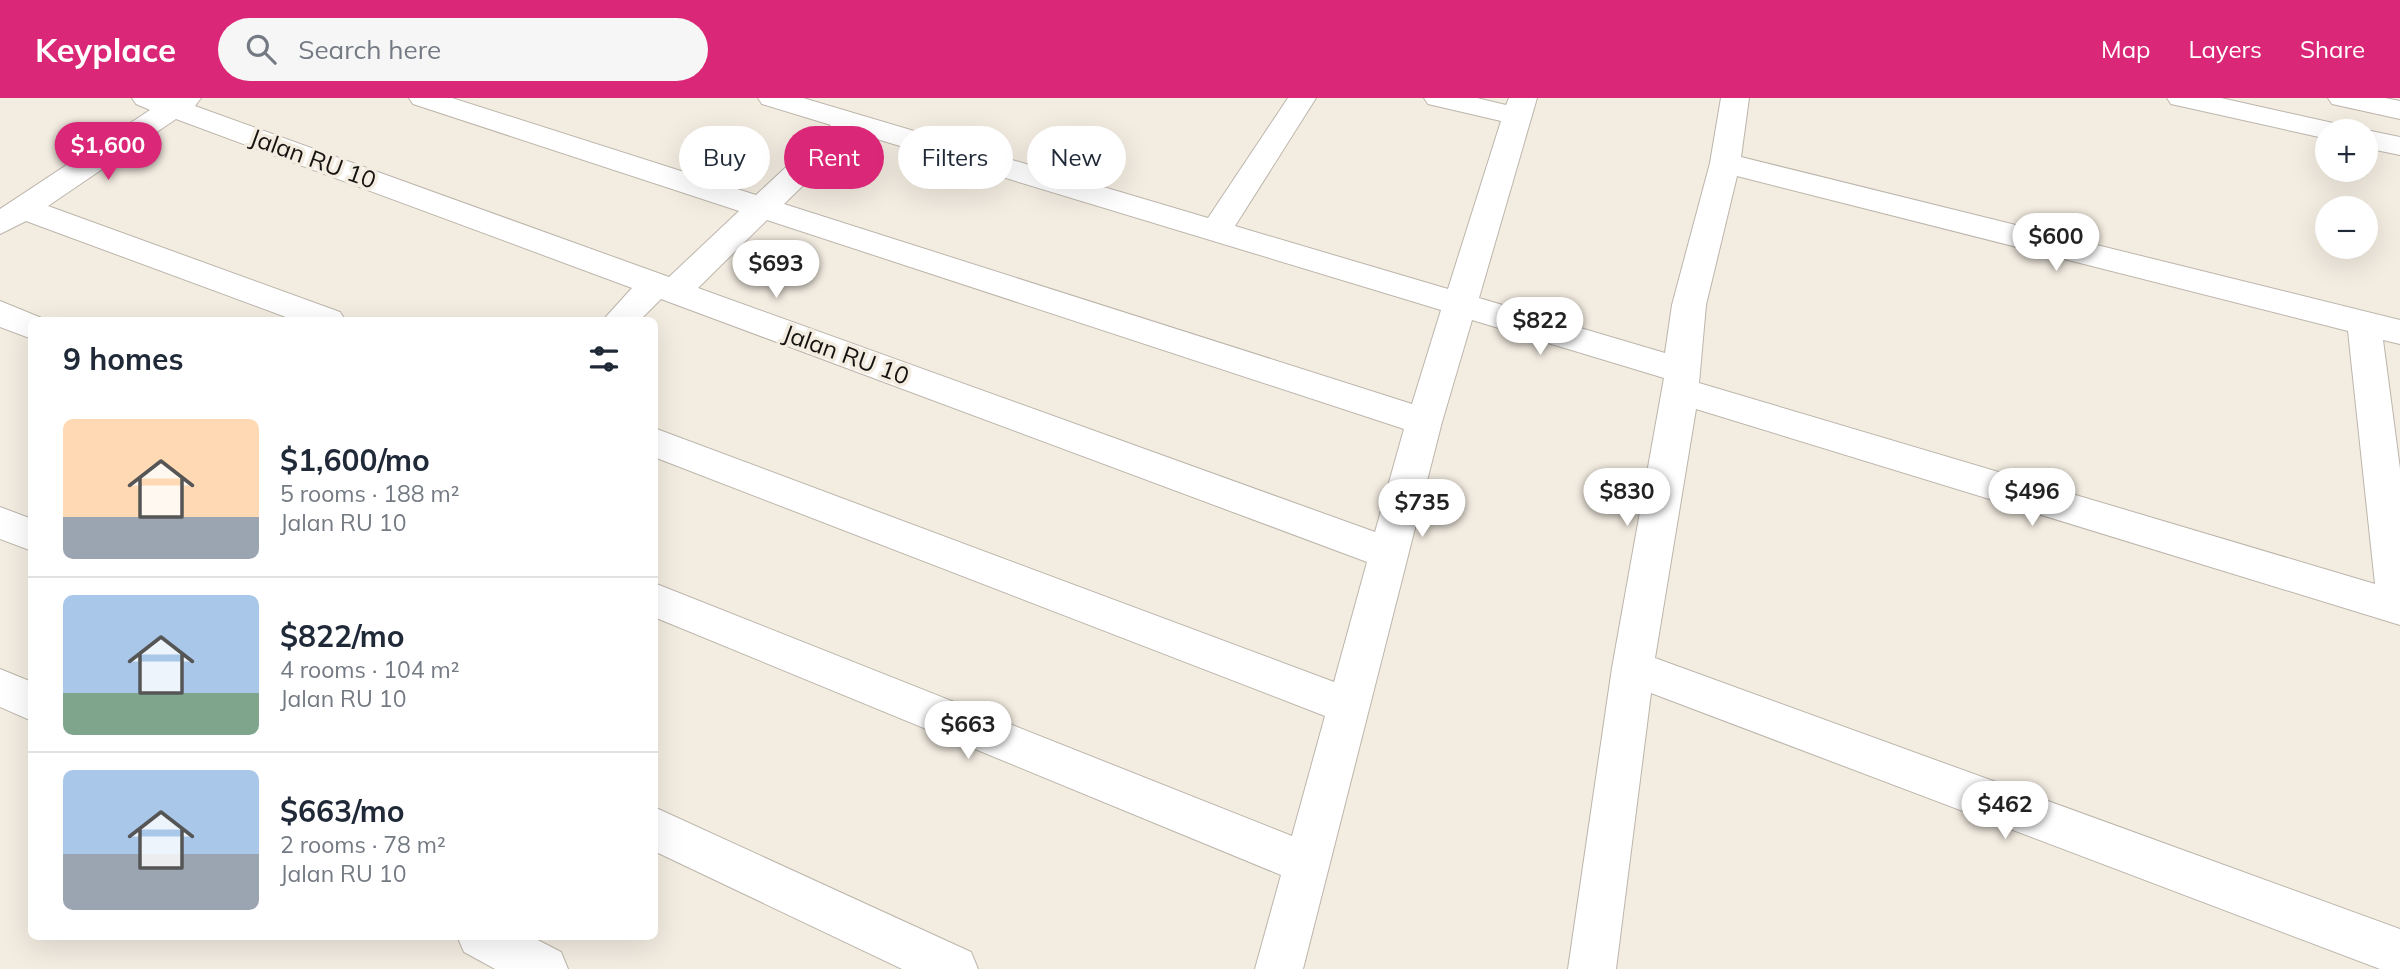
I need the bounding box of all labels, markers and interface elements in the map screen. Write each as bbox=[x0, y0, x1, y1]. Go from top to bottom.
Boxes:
search box bbox=[218, 18, 708, 81]
text: Keyplace bbox=[35, 29, 176, 70]
icon: search bbox=[242, 30, 280, 68]
text: Search here bbox=[298, 33, 441, 66]
text: Map bbox=[2101, 34, 2150, 64]
text: Layers bbox=[2188, 34, 2262, 64]
text: Share bbox=[2300, 34, 2365, 64]
map controls bbox=[2315, 119, 2378, 259]
button: + bbox=[2315, 119, 2378, 182]
street label: Jalan RU 10 bbox=[246, 121, 380, 195]
pin: $1,600 bbox=[51, 122, 165, 182]
chip: Buy bbox=[679, 126, 770, 189]
chip: Rent bbox=[784, 126, 884, 189]
chip: Filters bbox=[898, 126, 1013, 189]
chip: New bbox=[1027, 126, 1126, 189]
text: $1,600 bbox=[71, 130, 145, 159]
button: − bbox=[2315, 196, 2378, 259]
pin: $600 bbox=[2015, 214, 2097, 273]
text: $600 bbox=[2028, 221, 2084, 250]
pin: $693 bbox=[735, 240, 817, 300]
text: $693 bbox=[748, 248, 804, 277]
pin: $822 bbox=[1499, 298, 1581, 357]
text: $822 bbox=[1512, 305, 1568, 334]
street label: Jalan RU 10 bbox=[779, 317, 913, 391]
text: 9 homes bbox=[63, 340, 184, 378]
icon: filters bbox=[585, 340, 623, 378]
text: $1,600/mo bbox=[280, 441, 430, 479]
icon: home bbox=[119, 447, 203, 531]
pin: $830 bbox=[1586, 468, 1668, 528]
pin: $496 bbox=[1991, 468, 2073, 528]
text: $830 bbox=[1599, 476, 1655, 505]
text: $496 bbox=[2004, 476, 2060, 505]
text: 5 rooms · 188 m² bbox=[280, 479, 460, 508]
pin: $735 bbox=[1381, 480, 1463, 539]
text: $735 bbox=[1394, 487, 1450, 516]
text: Jalan RU 10 bbox=[280, 508, 406, 537]
text: $822/mo bbox=[280, 617, 404, 655]
icon: home bbox=[119, 623, 203, 707]
text: 4 rooms · 104 m² bbox=[280, 655, 460, 684]
text: Jalan RU 10 bbox=[280, 684, 406, 713]
pin: $663 bbox=[927, 702, 1009, 761]
text: $663 bbox=[940, 709, 996, 738]
pin: $462 bbox=[1964, 782, 2046, 841]
text: $462 bbox=[1977, 789, 2033, 818]
text: $663/mo bbox=[280, 792, 404, 830]
icon: home bbox=[119, 798, 203, 882]
text: 2 rooms · 78 m² bbox=[280, 830, 446, 859]
text: Jalan RU 10 bbox=[280, 859, 406, 888]

